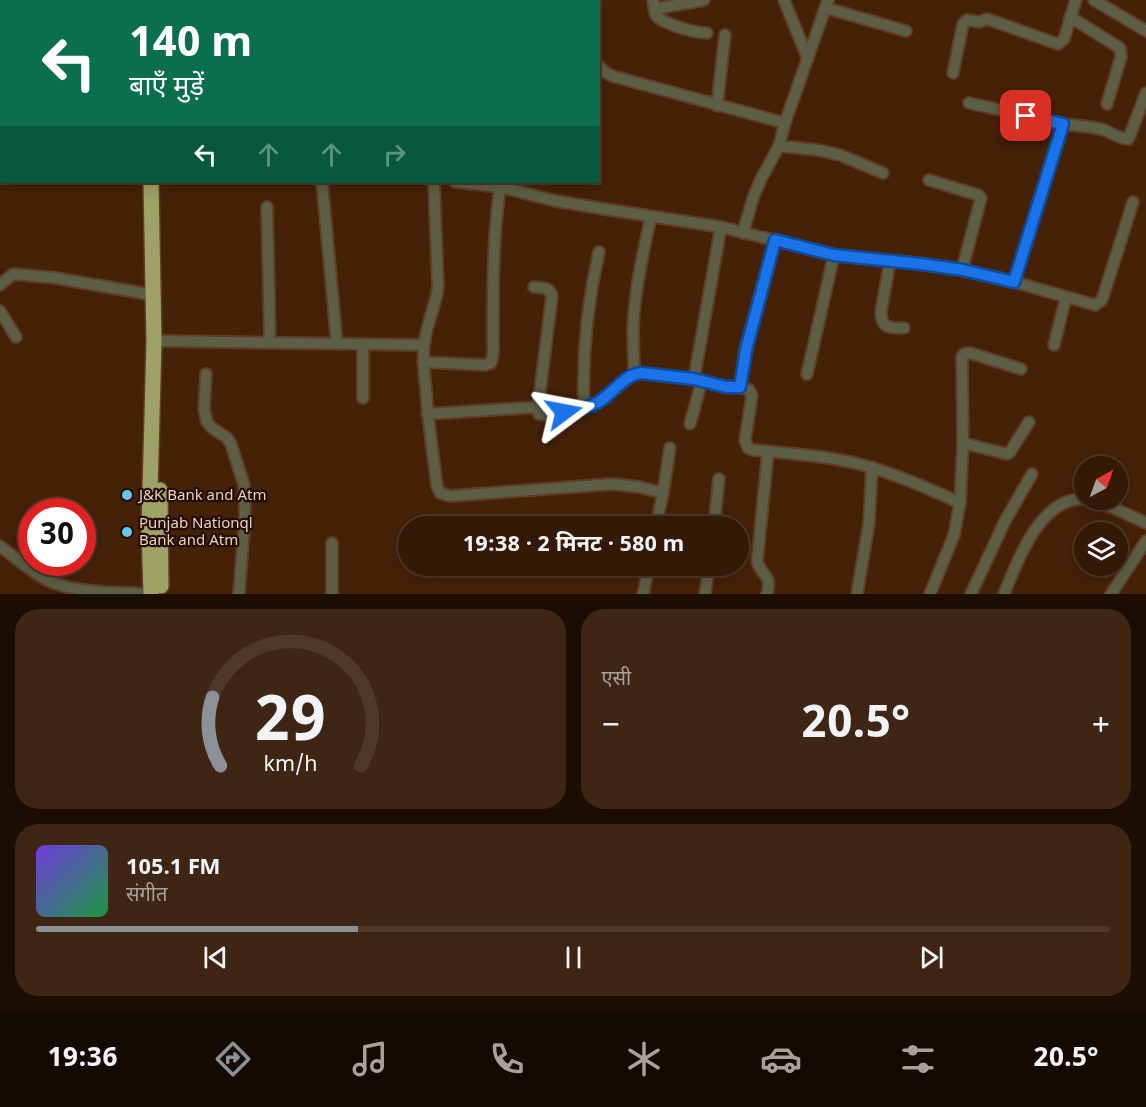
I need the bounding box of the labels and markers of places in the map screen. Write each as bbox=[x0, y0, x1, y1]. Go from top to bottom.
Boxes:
pin bbox=[1000, 90, 1051, 141]
place label: J&K Bank and Atm bbox=[137, 487, 266, 506]
marker: J&K Bank and Atm bbox=[120, 488, 134, 502]
place label: Punjab Nationql Bank and Atm bbox=[139, 515, 253, 551]
marker: Punjab Nationql Bank and Atm bbox=[120, 525, 134, 539]

